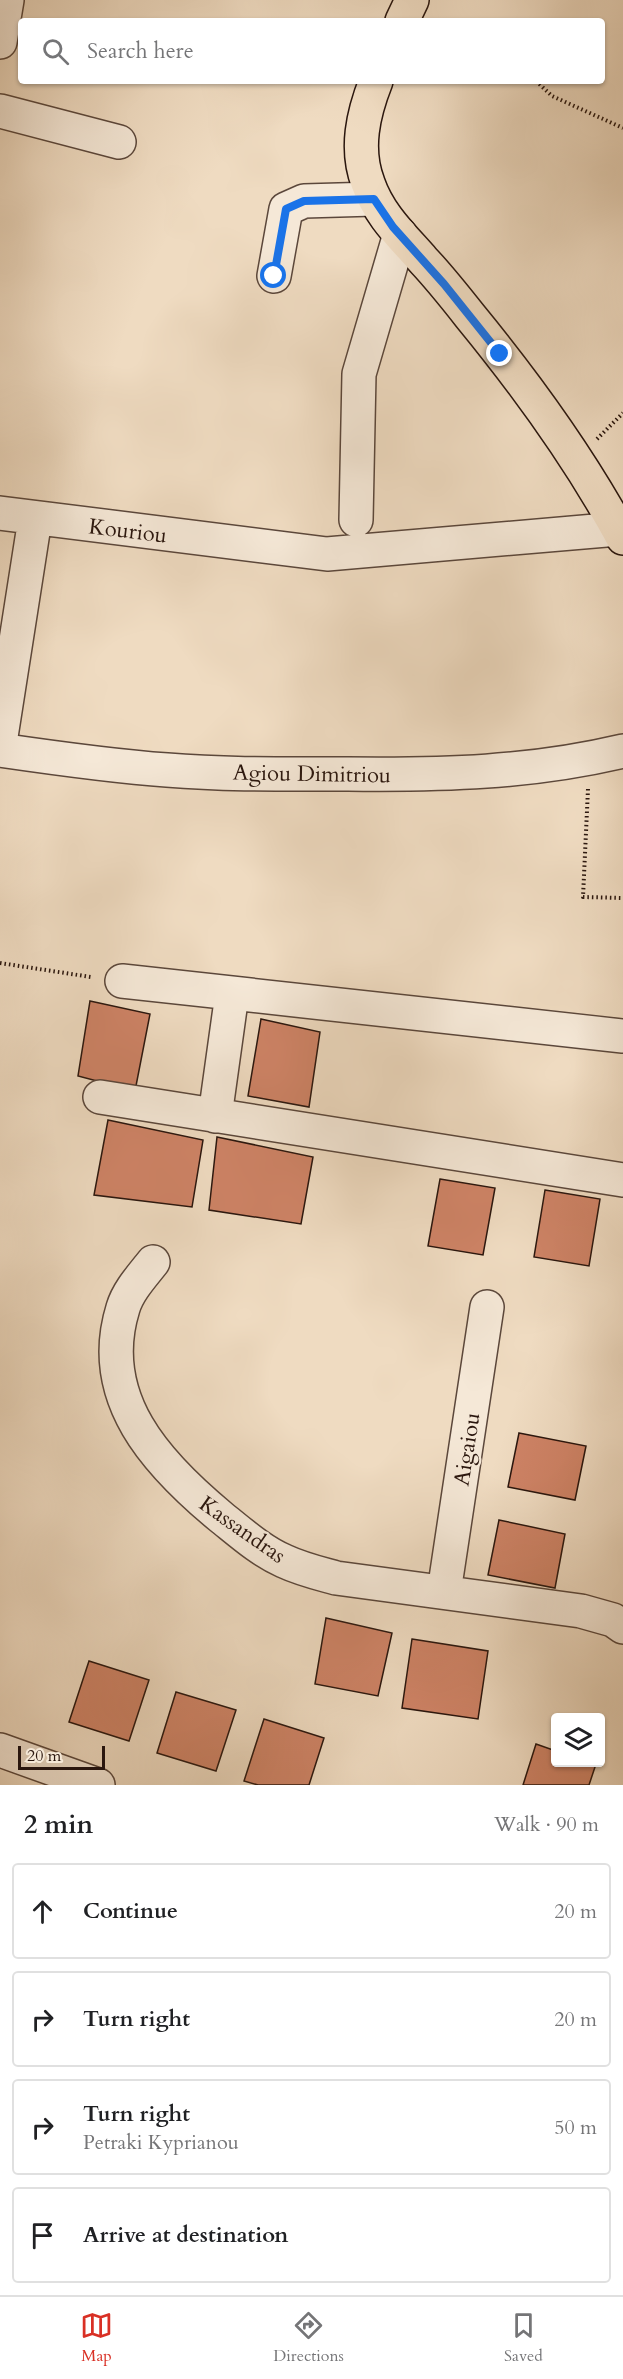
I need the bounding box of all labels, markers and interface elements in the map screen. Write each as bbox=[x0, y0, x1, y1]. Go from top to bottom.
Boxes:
search box bbox=[18, 18, 605, 84]
icon: search bbox=[39, 35, 72, 68]
text: Search here bbox=[87, 36, 194, 66]
route start bbox=[260, 262, 286, 288]
route end bbox=[486, 340, 512, 366]
street label: Kouriou bbox=[87, 511, 169, 551]
street label: Agiou Dimitriou bbox=[233, 758, 391, 790]
street label: Aigaiou bbox=[446, 1410, 488, 1488]
street label: Kassandras bbox=[193, 1489, 292, 1571]
map controls bbox=[551, 1713, 605, 1767]
button: layers bbox=[551, 1713, 605, 1767]
scale bar bbox=[18, 1743, 105, 1770]
text: 20 m bbox=[27, 1745, 61, 1767]
text: 2 min bbox=[24, 1807, 93, 1842]
text: Walk · 90 m bbox=[494, 1811, 599, 1838]
icon: ahead bbox=[26, 1895, 59, 1928]
text: Continue bbox=[83, 1896, 178, 1926]
text: 20 m bbox=[554, 1898, 597, 1925]
icon: right bbox=[26, 2003, 59, 2036]
text: Turn right bbox=[83, 2004, 190, 2034]
text: 20 m bbox=[554, 2006, 597, 2033]
text: Turn right bbox=[83, 2099, 190, 2129]
icon: right bbox=[26, 2111, 59, 2144]
text: 50 m bbox=[554, 2114, 597, 2141]
text: Petraki Kyprianou bbox=[83, 2129, 239, 2156]
icon: arrive bbox=[26, 2219, 59, 2252]
text: Arrive at destination bbox=[83, 2220, 288, 2250]
tab: Map bbox=[80, 2309, 113, 2367]
tab: Directions bbox=[273, 2309, 344, 2367]
tab: Saved bbox=[504, 2309, 543, 2367]

